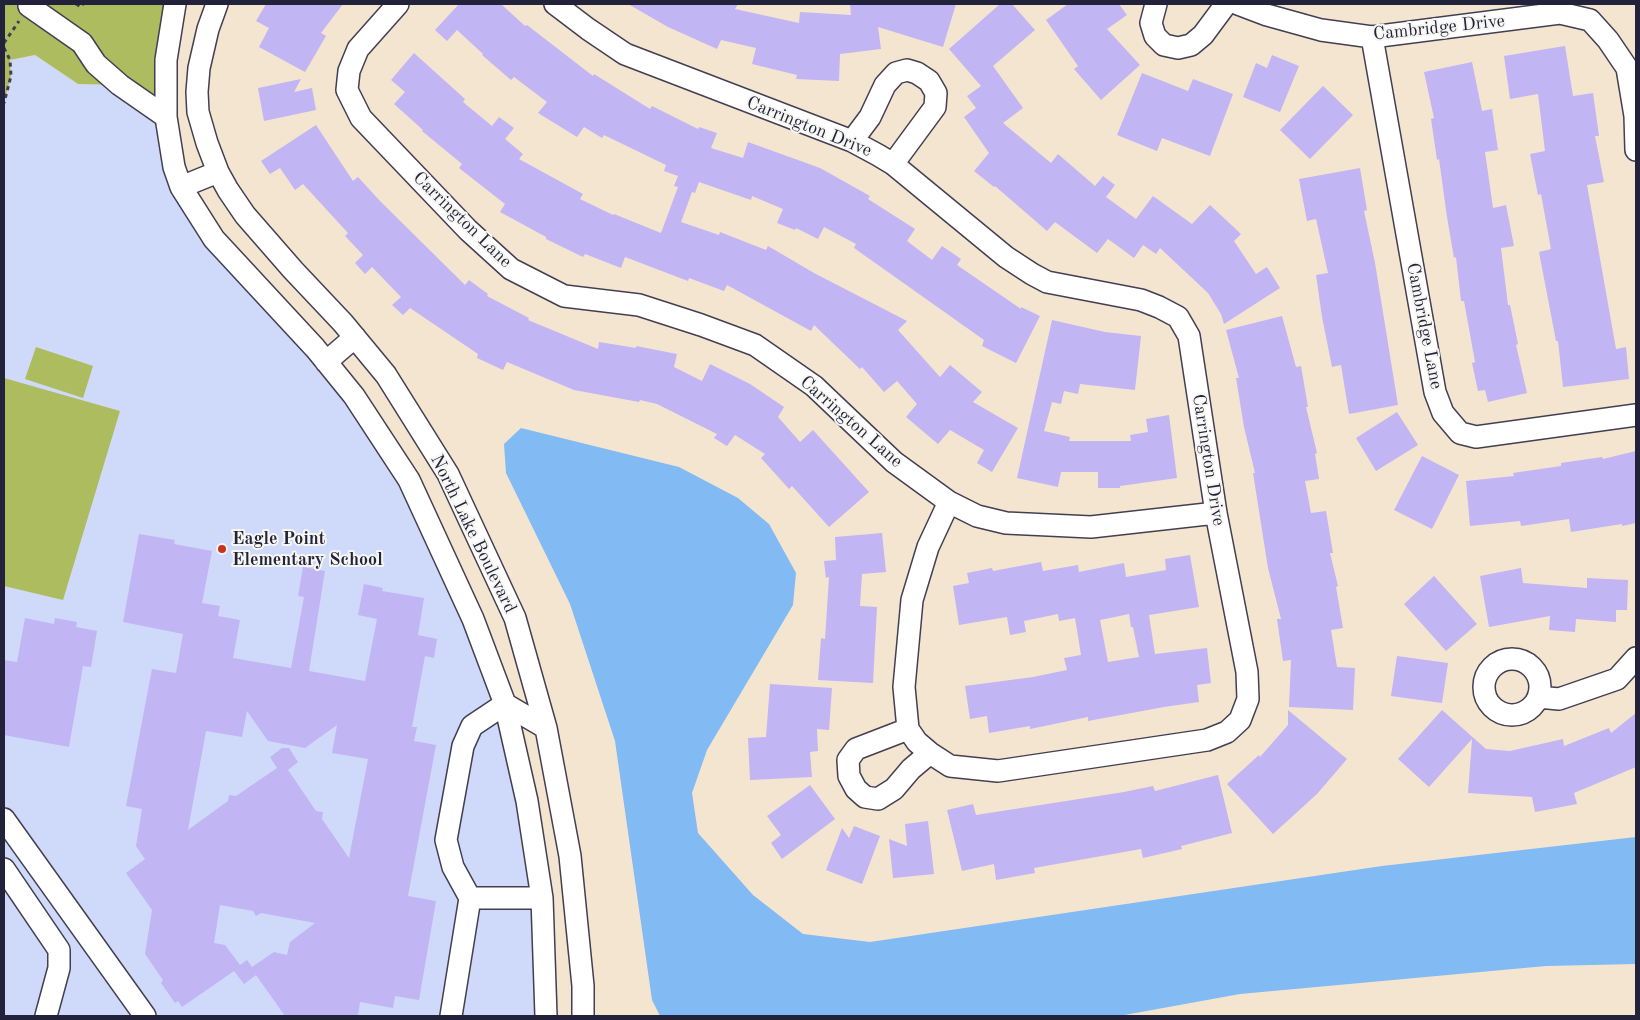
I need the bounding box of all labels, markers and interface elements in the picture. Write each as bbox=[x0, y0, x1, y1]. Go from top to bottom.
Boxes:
street label: Cambridge Drive bbox=[1372, 10, 1506, 46]
street label: Carrington Drive bbox=[743, 92, 875, 162]
street label: Carrington Lane bbox=[408, 167, 516, 273]
street label: Cambridge Lane bbox=[1401, 261, 1447, 391]
street label: Carrington Lane bbox=[795, 372, 907, 472]
street label: Carrington Drive bbox=[1187, 393, 1229, 527]
street label: North Lake Boulevard bbox=[425, 451, 521, 617]
place label: Eagle Point Elementary School bbox=[232, 528, 383, 570]
marker: Eagle Point Elementary School bbox=[216, 543, 228, 555]

